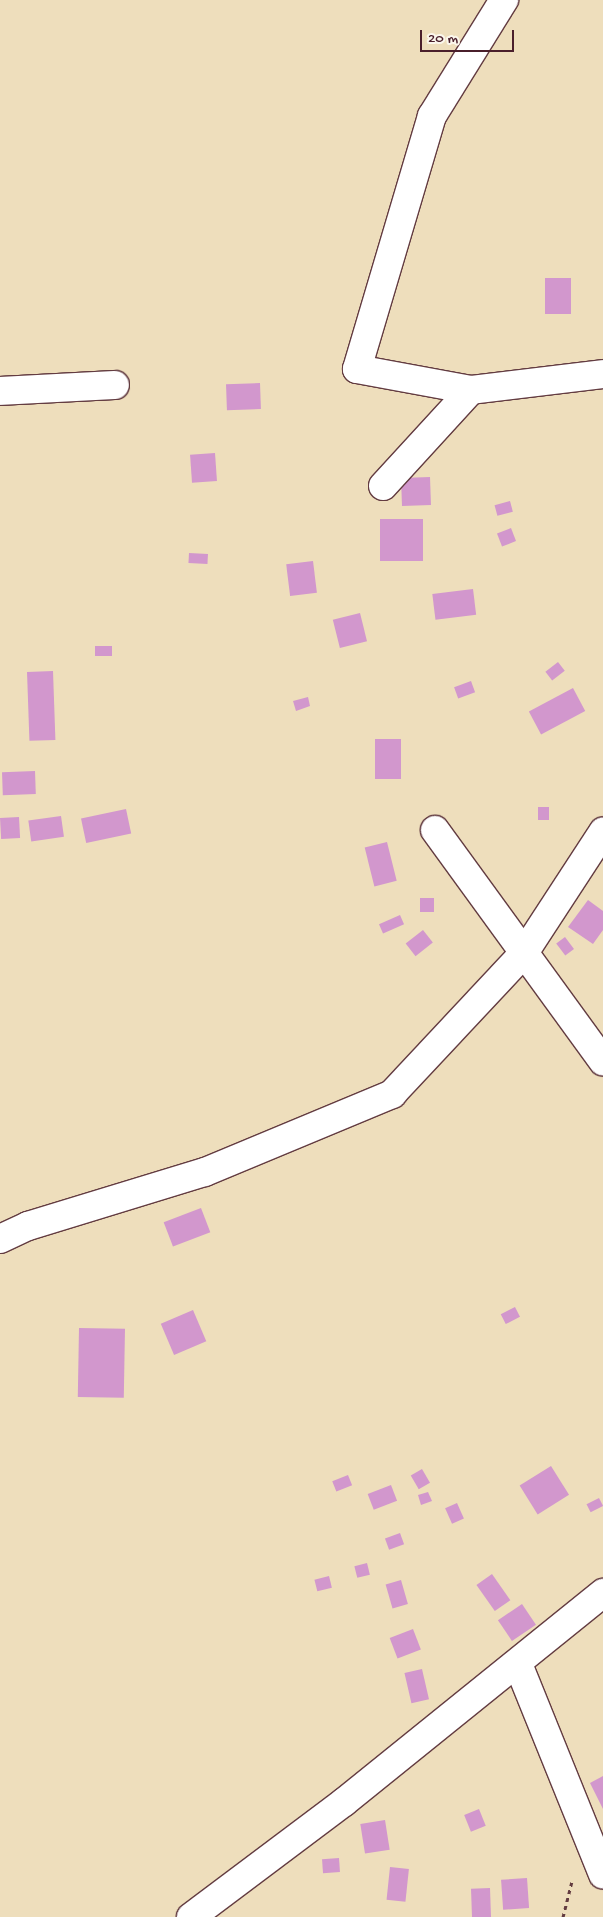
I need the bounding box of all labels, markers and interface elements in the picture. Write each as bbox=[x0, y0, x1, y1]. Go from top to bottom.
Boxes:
scale bar bbox=[423, 20, 517, 52]
text: 20 m bbox=[428, 30, 458, 48]

